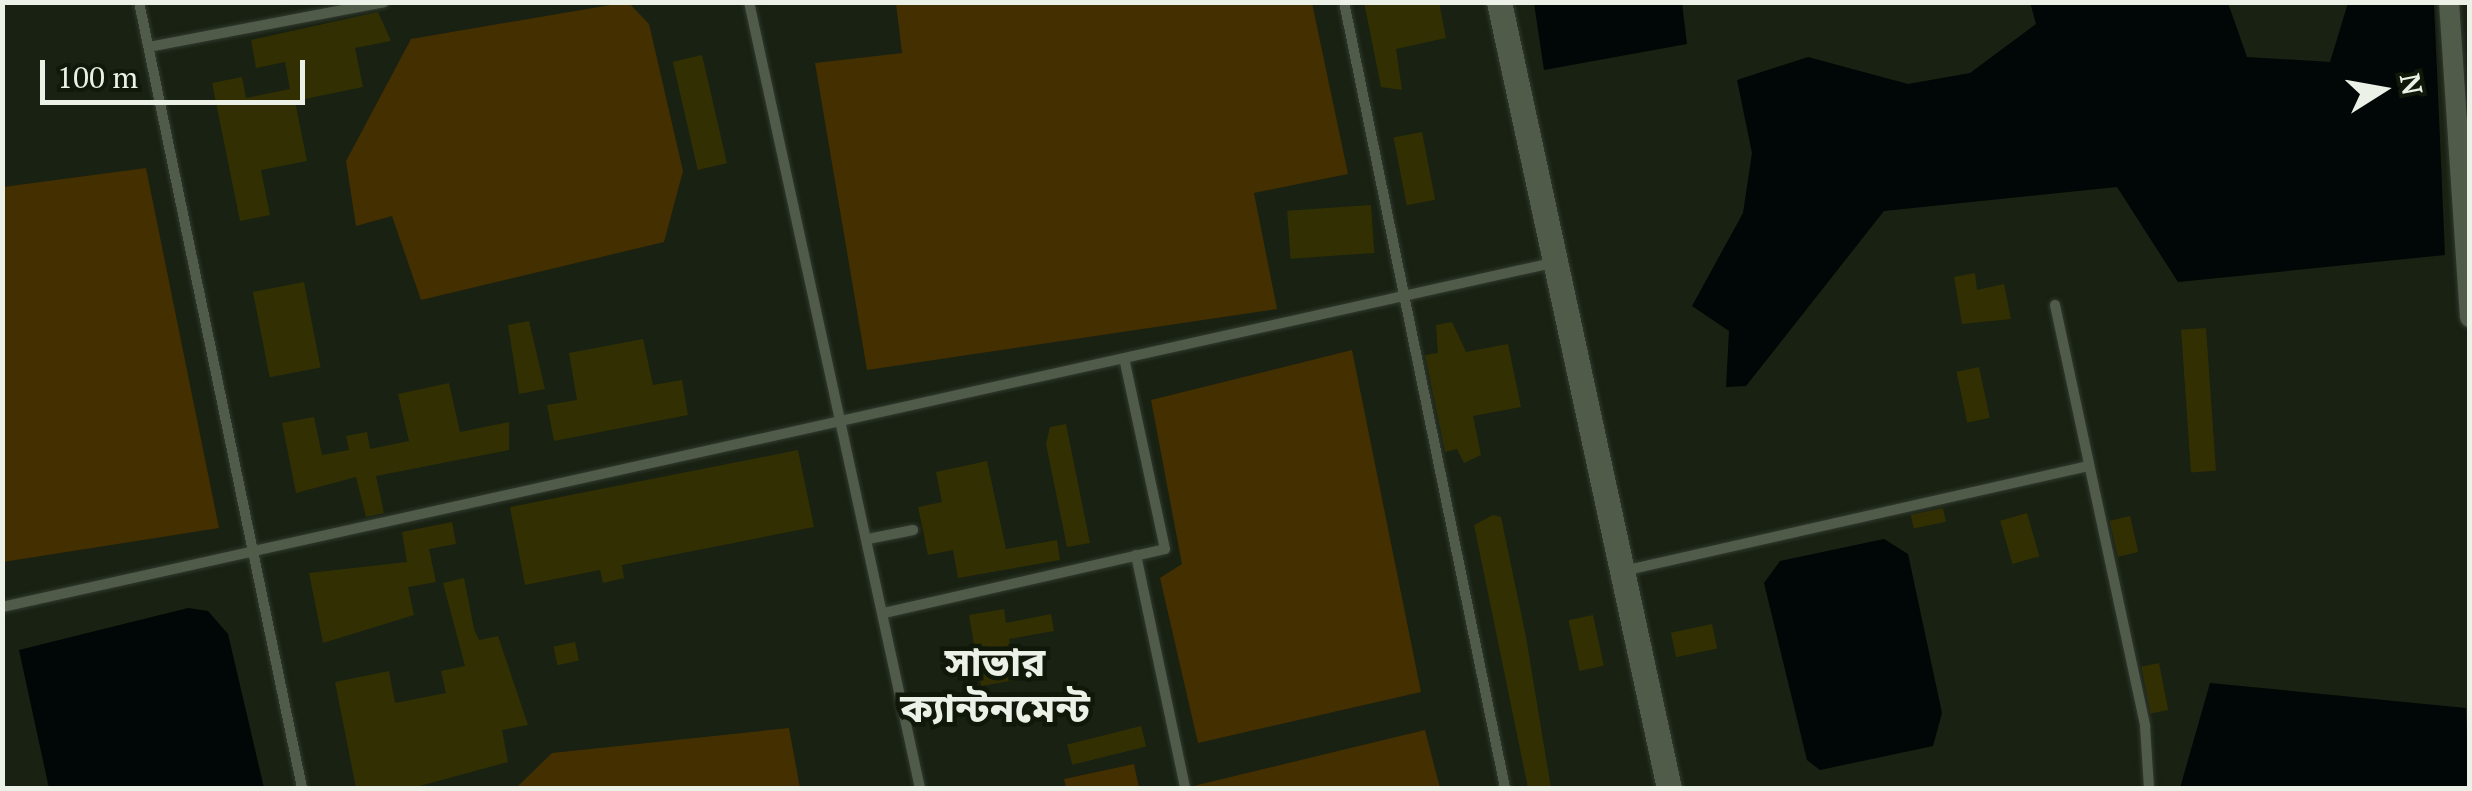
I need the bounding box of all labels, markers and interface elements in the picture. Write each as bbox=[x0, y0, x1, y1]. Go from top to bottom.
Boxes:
scale bar bbox=[45, 40, 310, 102]
north arrow bbox=[2332, 40, 2432, 140]
text: 100 m bbox=[57, 57, 138, 97]
text: N bbox=[2392, 70, 2432, 98]
district label: সাভার ক্যান্টনমেন্ট bbox=[900, 637, 1090, 731]

